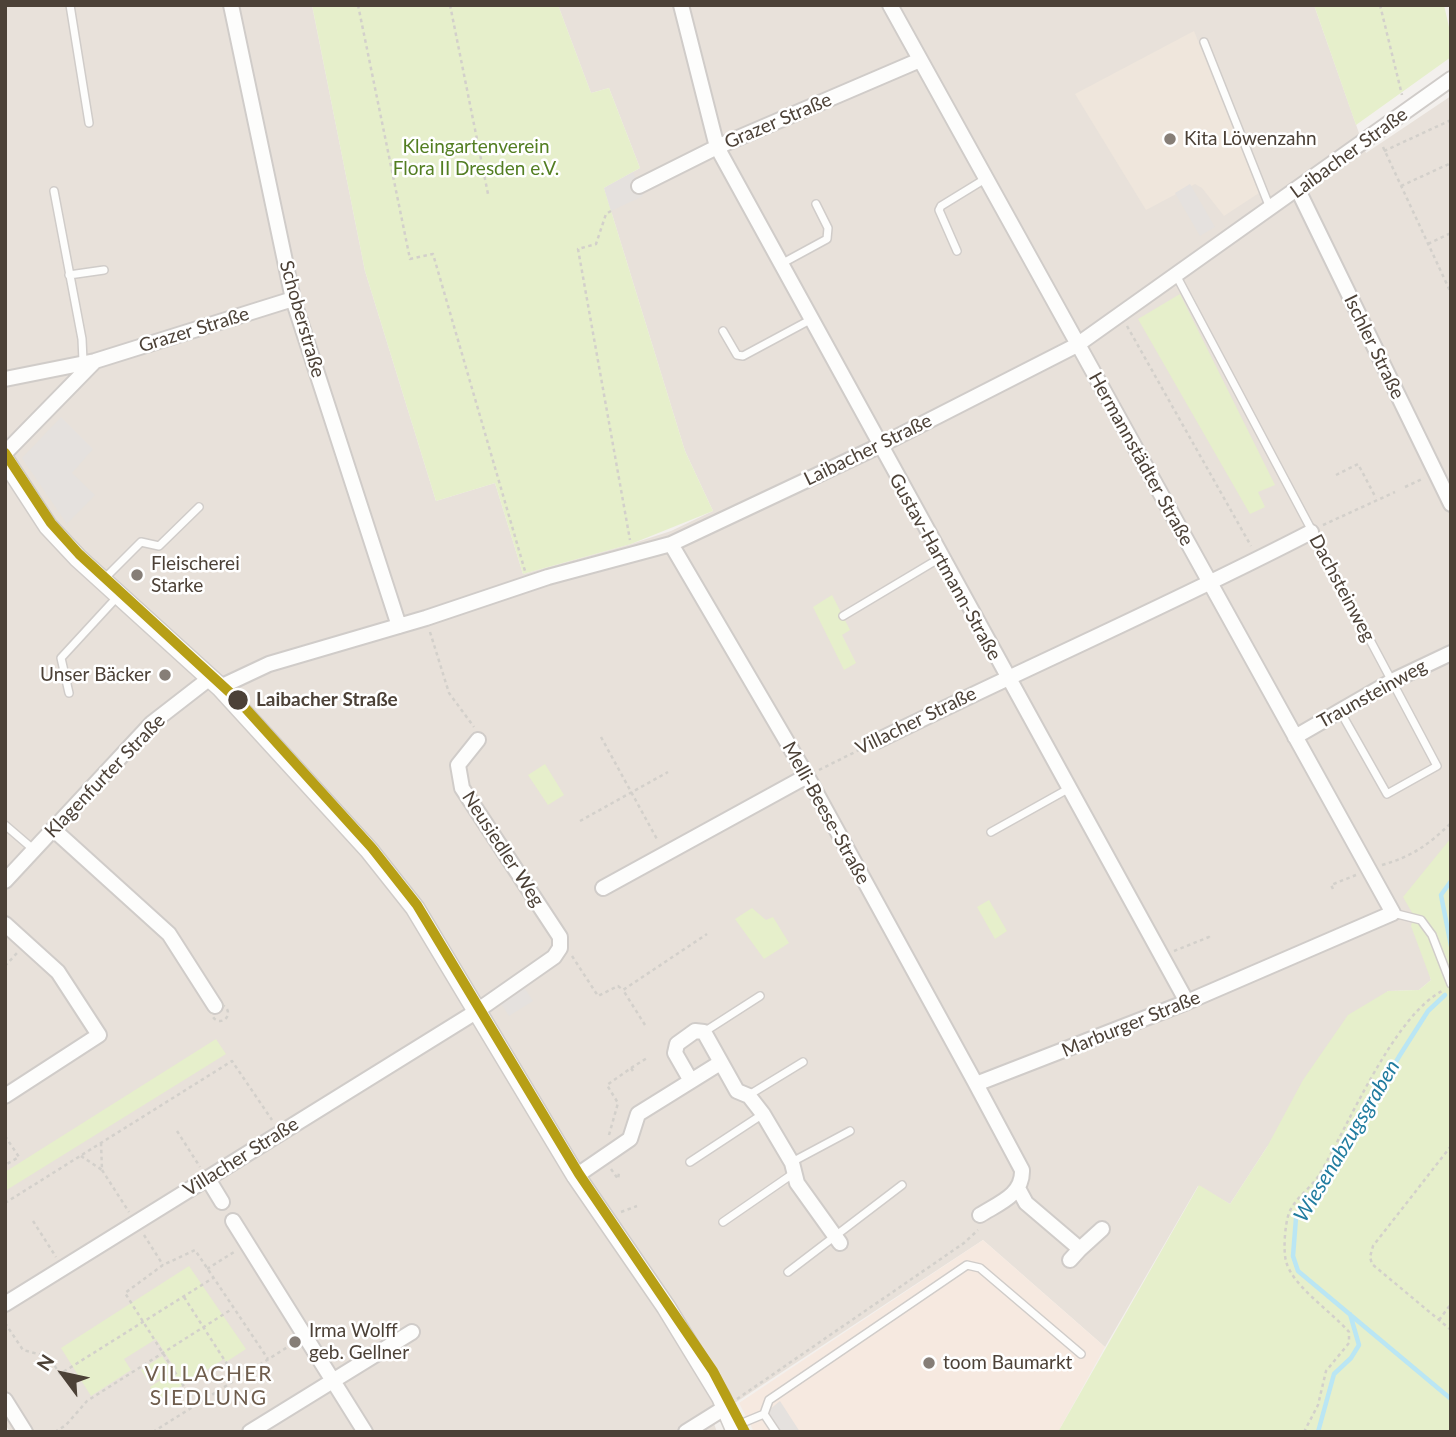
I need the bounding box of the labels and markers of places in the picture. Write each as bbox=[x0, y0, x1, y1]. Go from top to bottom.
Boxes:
place label: Kita Löwenzahn bbox=[1184, 128, 1317, 150]
marker: Kita Löwenzahn bbox=[1162, 131, 1178, 147]
place label: Fleischerei Starke bbox=[151, 553, 240, 597]
marker: Fleischerei Starke bbox=[129, 567, 145, 583]
place label: Unser Bäcker bbox=[40, 664, 151, 686]
marker: Unser Bäcker bbox=[157, 667, 173, 683]
marker: Laibacher Straße bbox=[226, 688, 250, 712]
place label: Laibacher Straße bbox=[256, 689, 398, 711]
place label: Irma Wolff geb. Gellner bbox=[309, 1320, 409, 1364]
marker: Irma Wolff geb. Gellner bbox=[287, 1334, 303, 1350]
place label: toom Baumarkt bbox=[943, 1352, 1072, 1374]
marker: toom Baumarkt bbox=[921, 1355, 937, 1371]

